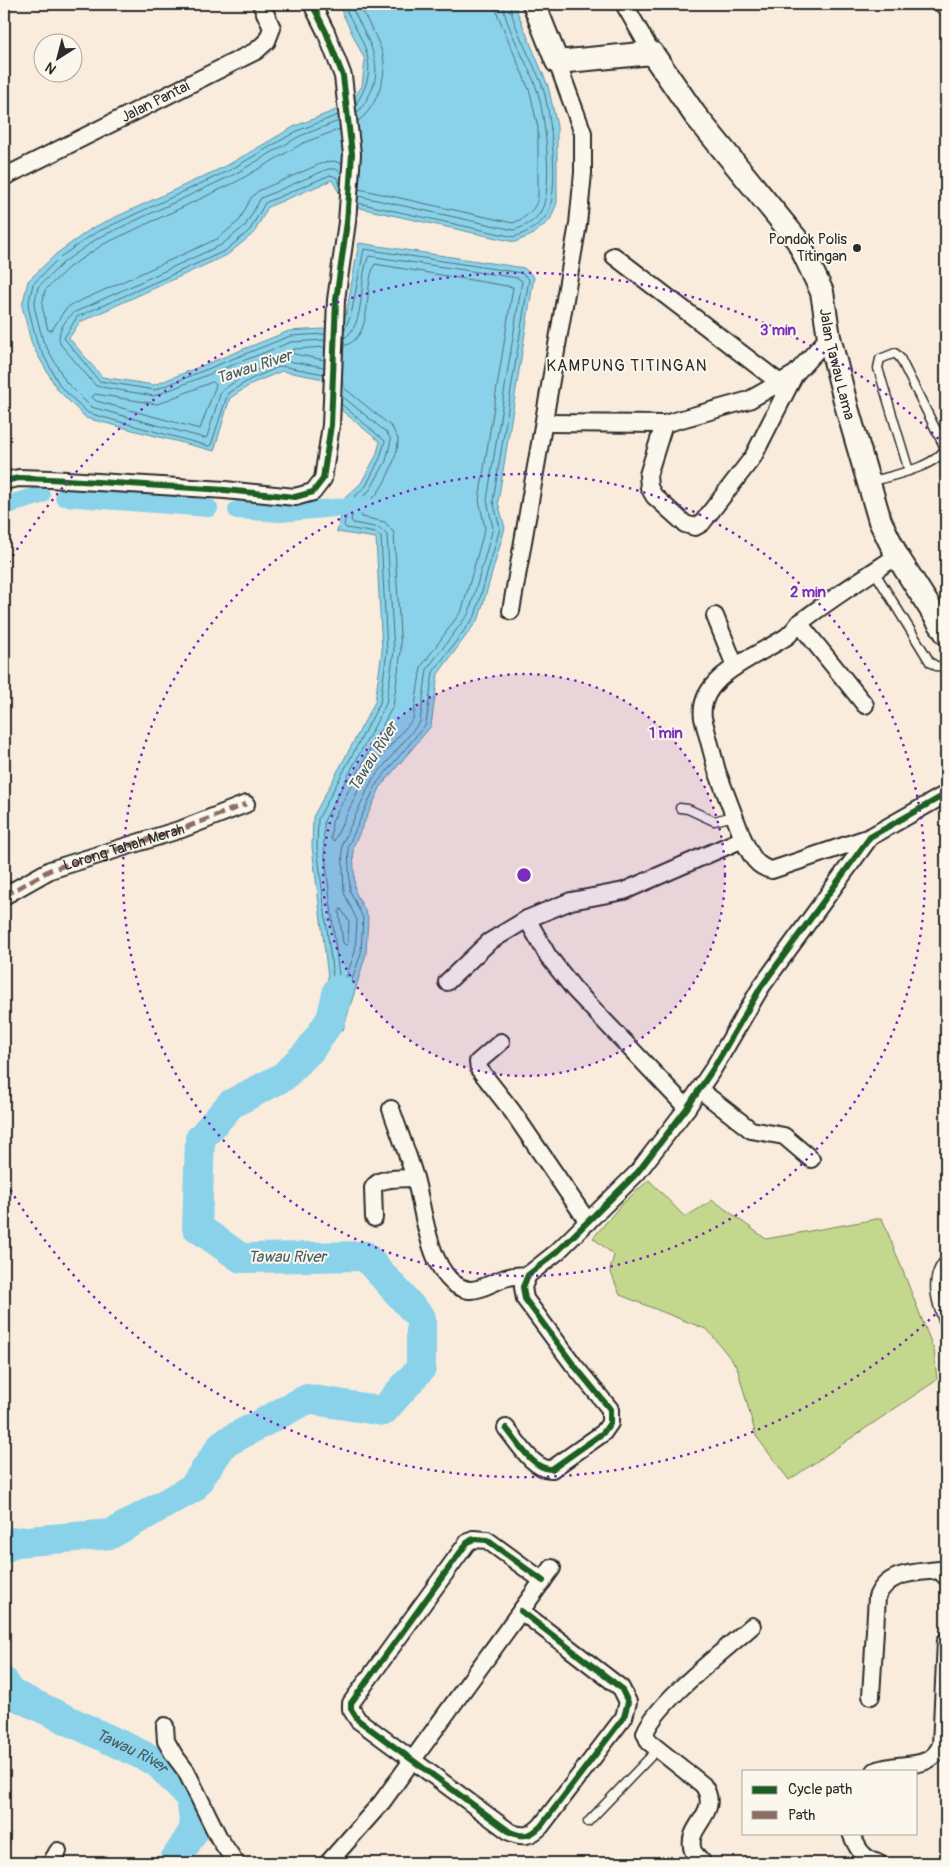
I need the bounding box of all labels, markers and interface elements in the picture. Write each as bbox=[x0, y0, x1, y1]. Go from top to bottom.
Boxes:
north arrow bbox=[32, 32, 82, 82]
text: N bbox=[42, 58, 59, 78]
street label: Jalan Pantai bbox=[118, 76, 193, 127]
place label: Pondok Polis Titingan bbox=[768, 230, 847, 266]
marker: Pondok Polis Titingan bbox=[851, 242, 863, 254]
street label: Jalan Tawau Lama bbox=[815, 307, 859, 422]
text: 3 min bbox=[760, 321, 796, 340]
water label: Tawau River bbox=[214, 345, 296, 389]
district label: KAMPUNG TITINGAN bbox=[546, 356, 708, 376]
text: 2 min bbox=[790, 583, 826, 602]
water label: Tawau River bbox=[344, 717, 403, 795]
text: 1 min bbox=[649, 724, 683, 743]
street label: Lorong Tanah Merah bbox=[61, 819, 187, 875]
centre of rings bbox=[515, 866, 533, 884]
water label: Tawau River bbox=[248, 1247, 328, 1267]
water label: Tawau River bbox=[93, 1725, 174, 1779]
legend bbox=[742, 1770, 918, 1834]
text: Cycle path bbox=[788, 1780, 852, 1799]
text: Path bbox=[788, 1806, 815, 1825]

